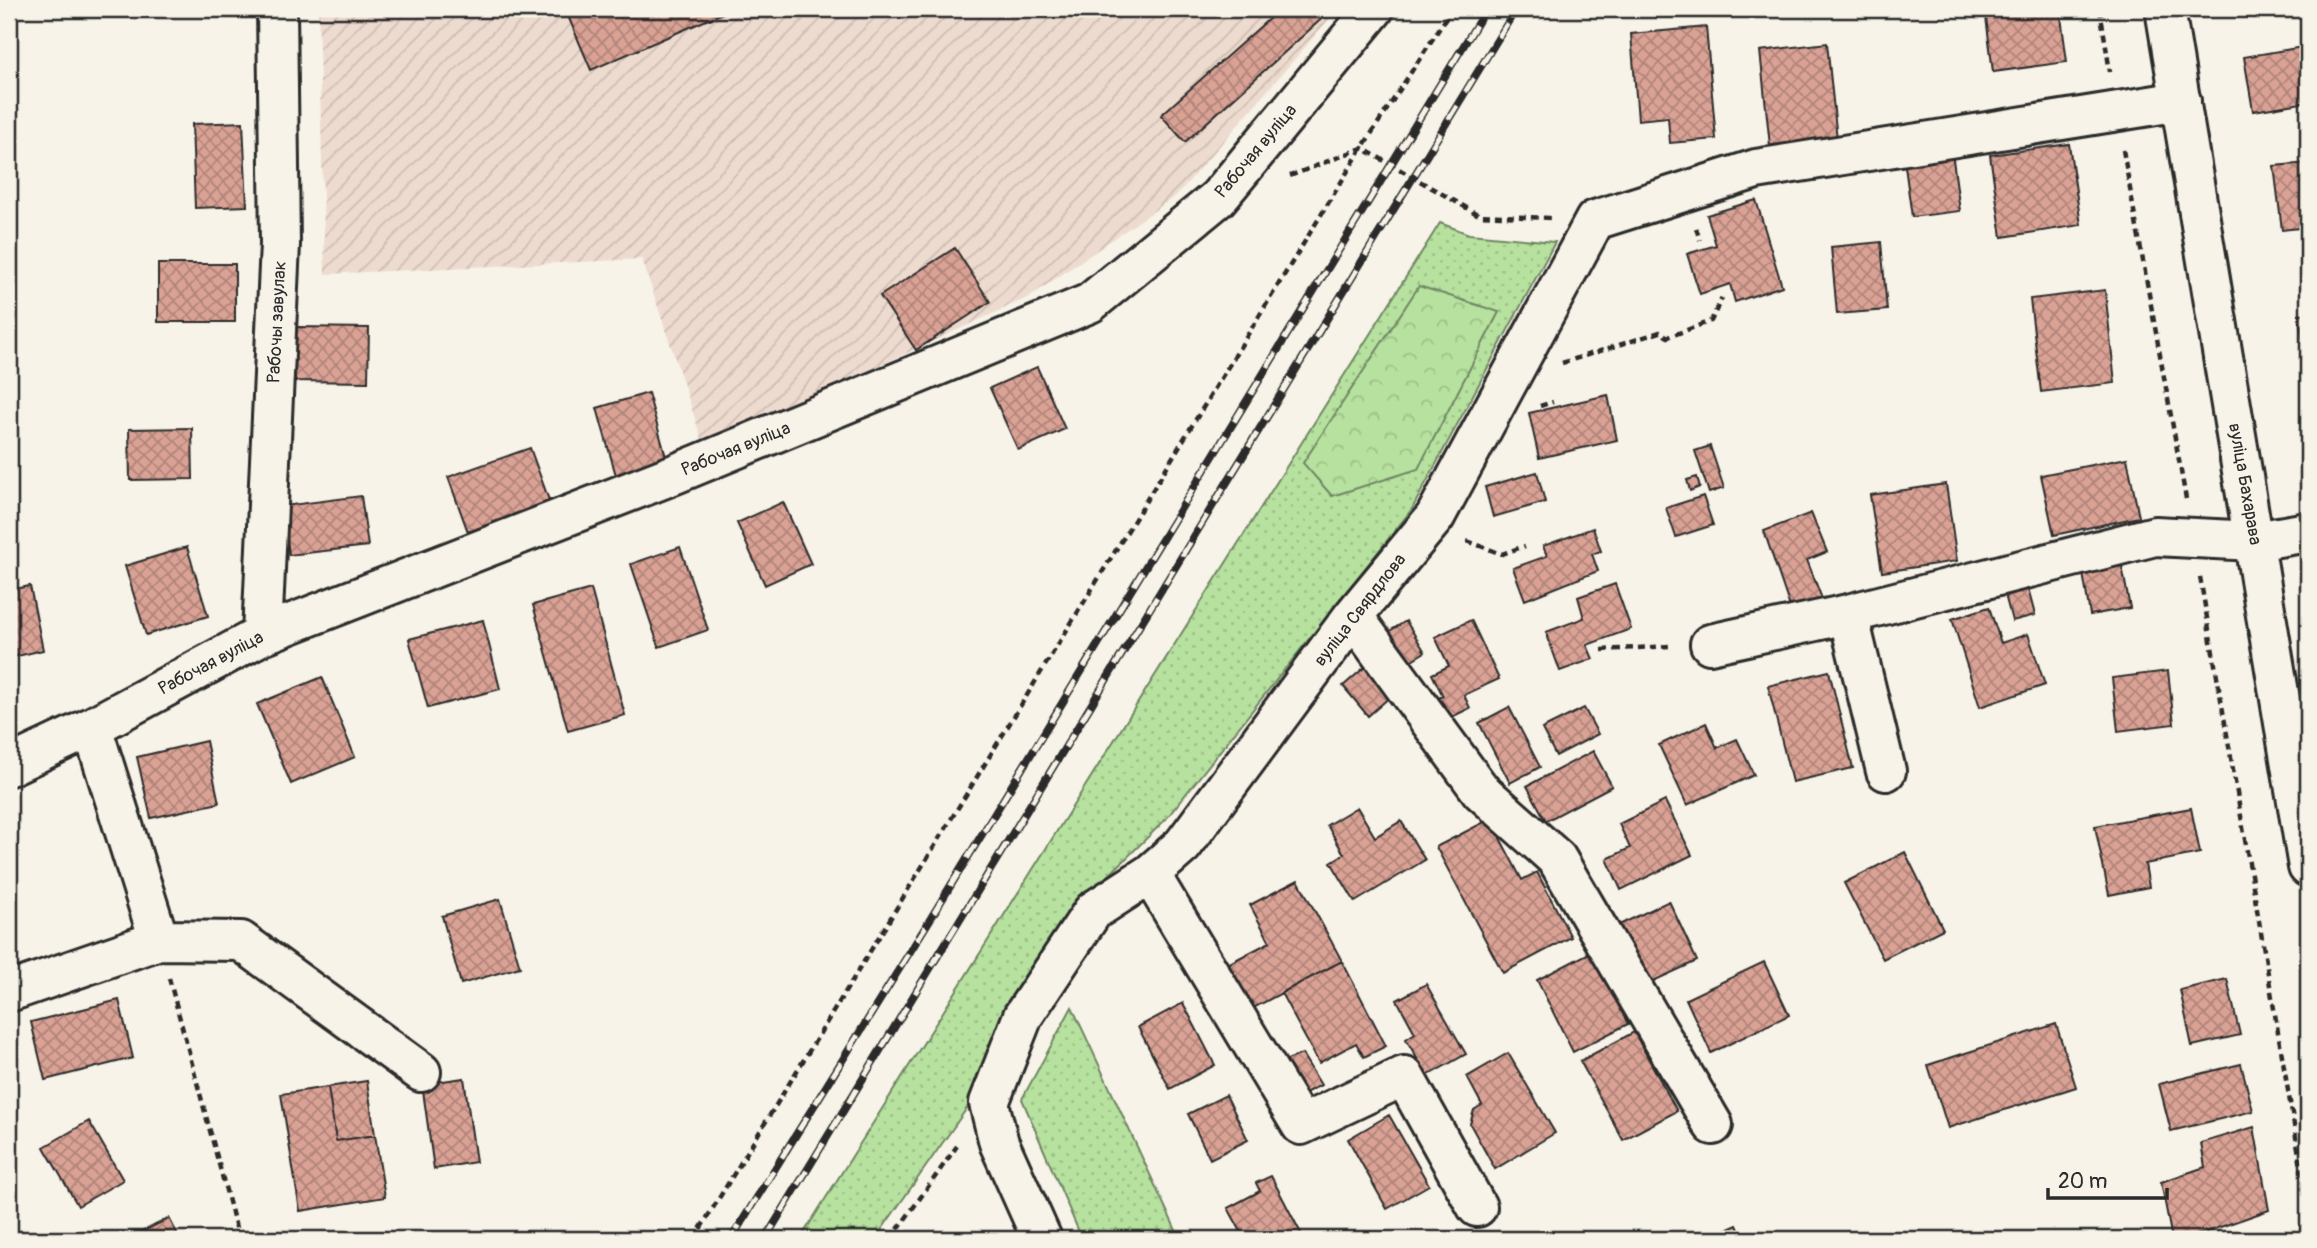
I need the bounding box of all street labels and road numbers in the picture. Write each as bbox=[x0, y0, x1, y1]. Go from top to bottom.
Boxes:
street label: Рабочая вуліца bbox=[1210, 99, 1302, 203]
street label: Рабочы завулак bbox=[262, 260, 292, 384]
street label: Рабочая вуліца bbox=[678, 417, 794, 481]
street label: вуліца Бахарава bbox=[2223, 421, 2267, 547]
street label: вуліца Свярдлова bbox=[1309, 549, 1411, 671]
street label: Рабочая вуліца bbox=[155, 626, 267, 700]

